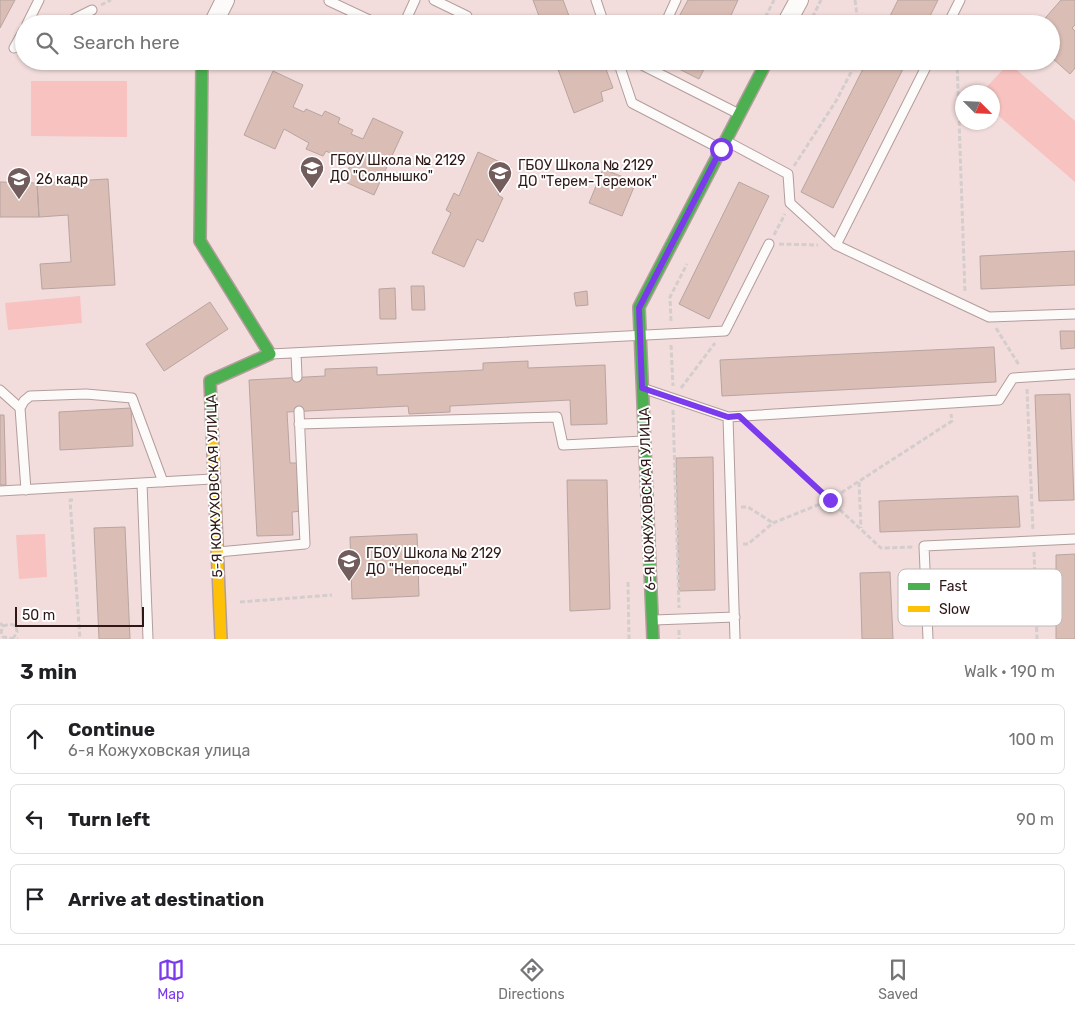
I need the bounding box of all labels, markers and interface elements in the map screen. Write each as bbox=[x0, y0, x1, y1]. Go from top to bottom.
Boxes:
search box bbox=[15, 15, 1060, 70]
icon: search bbox=[33, 29, 61, 57]
text: Search here bbox=[73, 31, 180, 54]
north arrow bbox=[955, 85, 1000, 130]
route start bbox=[710, 138, 733, 161]
place label: ГБОУ Школа № 2129 ДО "Солнышко" bbox=[330, 152, 465, 185]
school or university icon: ГБОУ Школа № 2129 ДО "Солнышко" bbox=[299, 155, 325, 189]
place label: ГБОУ Школа № 2129 ДО "Терем-Теремок" bbox=[518, 157, 657, 190]
school or university icon: ГБОУ Школа № 2129 ДО "Терем-Теремок" bbox=[487, 160, 513, 194]
school or university icon: 26 кадр bbox=[6, 166, 32, 200]
place label: 26 кадр bbox=[36, 171, 88, 188]
street label: 5-Я КОЖУХОВСКАЯ УЛИЦА bbox=[203, 393, 226, 578]
street label: 6-Я КОЖУХОВСКАЯ УЛИЦА bbox=[636, 406, 659, 591]
route end bbox=[819, 489, 842, 512]
place label: ГБОУ Школа № 2129 ДО "Непоседы" bbox=[366, 545, 501, 578]
school or university icon: ГБОУ Школа № 2129 ДО "Непоседы" bbox=[336, 548, 362, 582]
legend bbox=[898, 569, 1062, 626]
text: Fast bbox=[939, 578, 968, 595]
text: Slow bbox=[939, 601, 970, 618]
scale bar bbox=[15, 604, 144, 627]
text: 50 m bbox=[22, 607, 55, 624]
text: 3 min bbox=[20, 659, 77, 684]
text: Walk · 190 m bbox=[964, 662, 1055, 681]
text: Continue bbox=[68, 718, 155, 741]
icon: ahead bbox=[21, 725, 49, 753]
text: 100 m bbox=[1009, 730, 1054, 749]
text: 6-я Кожуховская улица bbox=[68, 741, 250, 760]
icon: left bbox=[21, 805, 49, 833]
text: Turn left bbox=[68, 808, 150, 831]
text: 90 m bbox=[1016, 810, 1054, 829]
icon: arrive bbox=[21, 885, 49, 913]
text: Arrive at destination bbox=[68, 888, 264, 911]
tab: Map bbox=[157, 956, 185, 1003]
tab: Directions bbox=[498, 956, 565, 1003]
tab: Saved bbox=[878, 956, 918, 1003]

